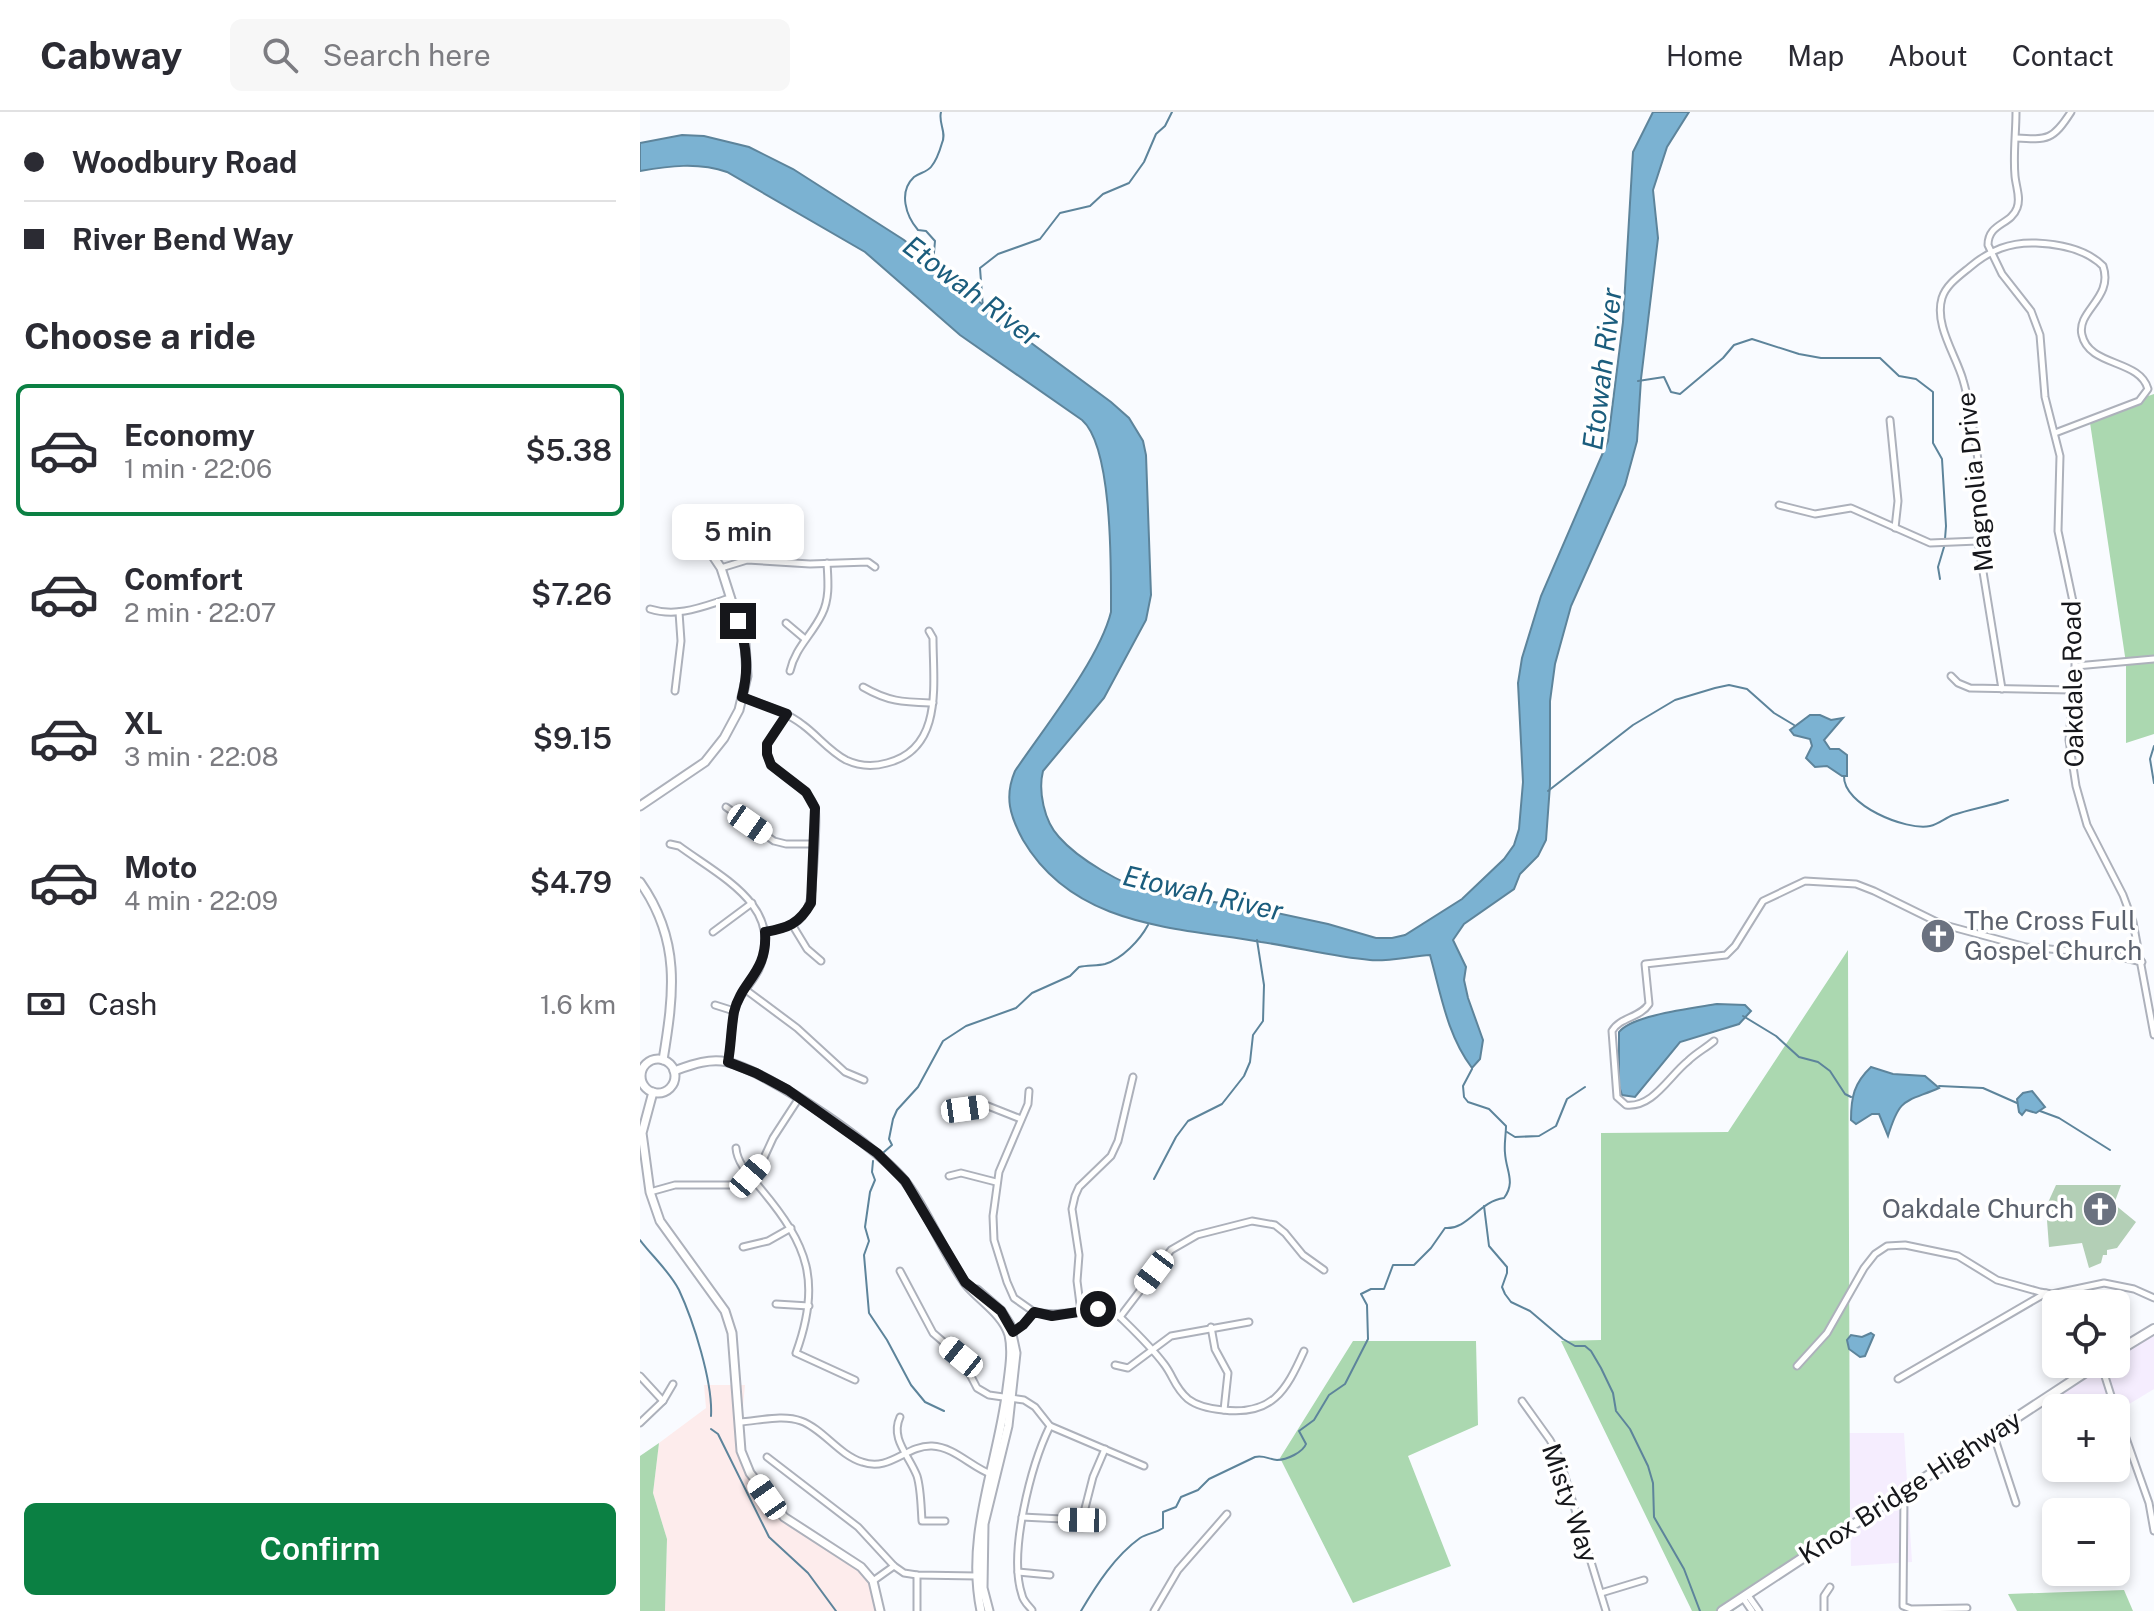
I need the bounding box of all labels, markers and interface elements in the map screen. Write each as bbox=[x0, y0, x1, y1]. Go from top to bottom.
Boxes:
search box bbox=[230, 19, 790, 91]
text: Cabway bbox=[40, 33, 182, 78]
icon: search bbox=[258, 33, 302, 77]
text: Search here bbox=[322, 37, 491, 73]
text: Home bbox=[1666, 39, 1743, 72]
text: Map bbox=[1787, 39, 1844, 72]
text: About bbox=[1888, 39, 1968, 72]
text: Contact bbox=[2012, 39, 2114, 72]
text: Woodbury Road bbox=[72, 144, 297, 180]
text: River Bend Way bbox=[72, 221, 294, 257]
water label: Etowah River bbox=[897, 228, 1048, 353]
water label: Etowah River bbox=[1575, 286, 1628, 452]
text: Choose a ride bbox=[24, 315, 256, 357]
street label: Magnolia Drive bbox=[1950, 391, 1999, 573]
icon: car bbox=[28, 414, 100, 486]
text: Economy bbox=[124, 417, 255, 453]
text: $5.38 bbox=[525, 432, 612, 468]
text: 1 min · 22:06 bbox=[124, 453, 272, 484]
callout: 5 min bbox=[672, 505, 804, 561]
text: 5 min bbox=[704, 516, 772, 547]
icon: car bbox=[28, 558, 100, 630]
text: Comfort bbox=[124, 561, 243, 597]
text: $7.26 bbox=[531, 576, 612, 612]
text: 2 min · 22:07 bbox=[124, 597, 276, 628]
street label: Oakdale Road bbox=[2056, 600, 2089, 768]
route end bbox=[720, 603, 756, 639]
icon: car bbox=[28, 702, 100, 774]
text: XL bbox=[124, 705, 163, 741]
text: $9.15 bbox=[533, 720, 612, 756]
text: 3 min · 22:08 bbox=[124, 741, 279, 772]
car bbox=[723, 800, 777, 848]
icon: car bbox=[28, 846, 100, 918]
text: Moto bbox=[124, 849, 197, 885]
water label: Etowah River bbox=[1120, 858, 1287, 927]
text: $4.79 bbox=[530, 864, 612, 900]
text: 4 min · 22:09 bbox=[124, 885, 278, 916]
place label: The Cross Full Gospel Church bbox=[1964, 905, 2142, 966]
church icon: The Cross Full Gospel Church bbox=[1919, 917, 1957, 955]
icon: cash bbox=[24, 982, 68, 1026]
text: Cash bbox=[88, 986, 157, 1022]
text: 1.6 km bbox=[540, 989, 616, 1020]
car bbox=[940, 1094, 990, 1124]
car bbox=[725, 1150, 775, 1202]
church icon: Oakdale Church bbox=[2081, 1190, 2119, 1228]
place label: Oakdale Church bbox=[1882, 1193, 2074, 1224]
car bbox=[1130, 1246, 1178, 1298]
map controls bbox=[2042, 1290, 2130, 1586]
button: locate bbox=[2042, 1290, 2130, 1378]
route start bbox=[1080, 1291, 1116, 1327]
car bbox=[935, 1333, 987, 1381]
button: + bbox=[2042, 1394, 2130, 1482]
street label: Knox Bridge Highway bbox=[1793, 1403, 2027, 1570]
street label: Misty Way bbox=[1536, 1439, 1605, 1566]
car bbox=[743, 1470, 791, 1524]
button: − bbox=[2042, 1498, 2130, 1586]
button: Confirm bbox=[24, 1503, 616, 1595]
car bbox=[1058, 1508, 1106, 1532]

